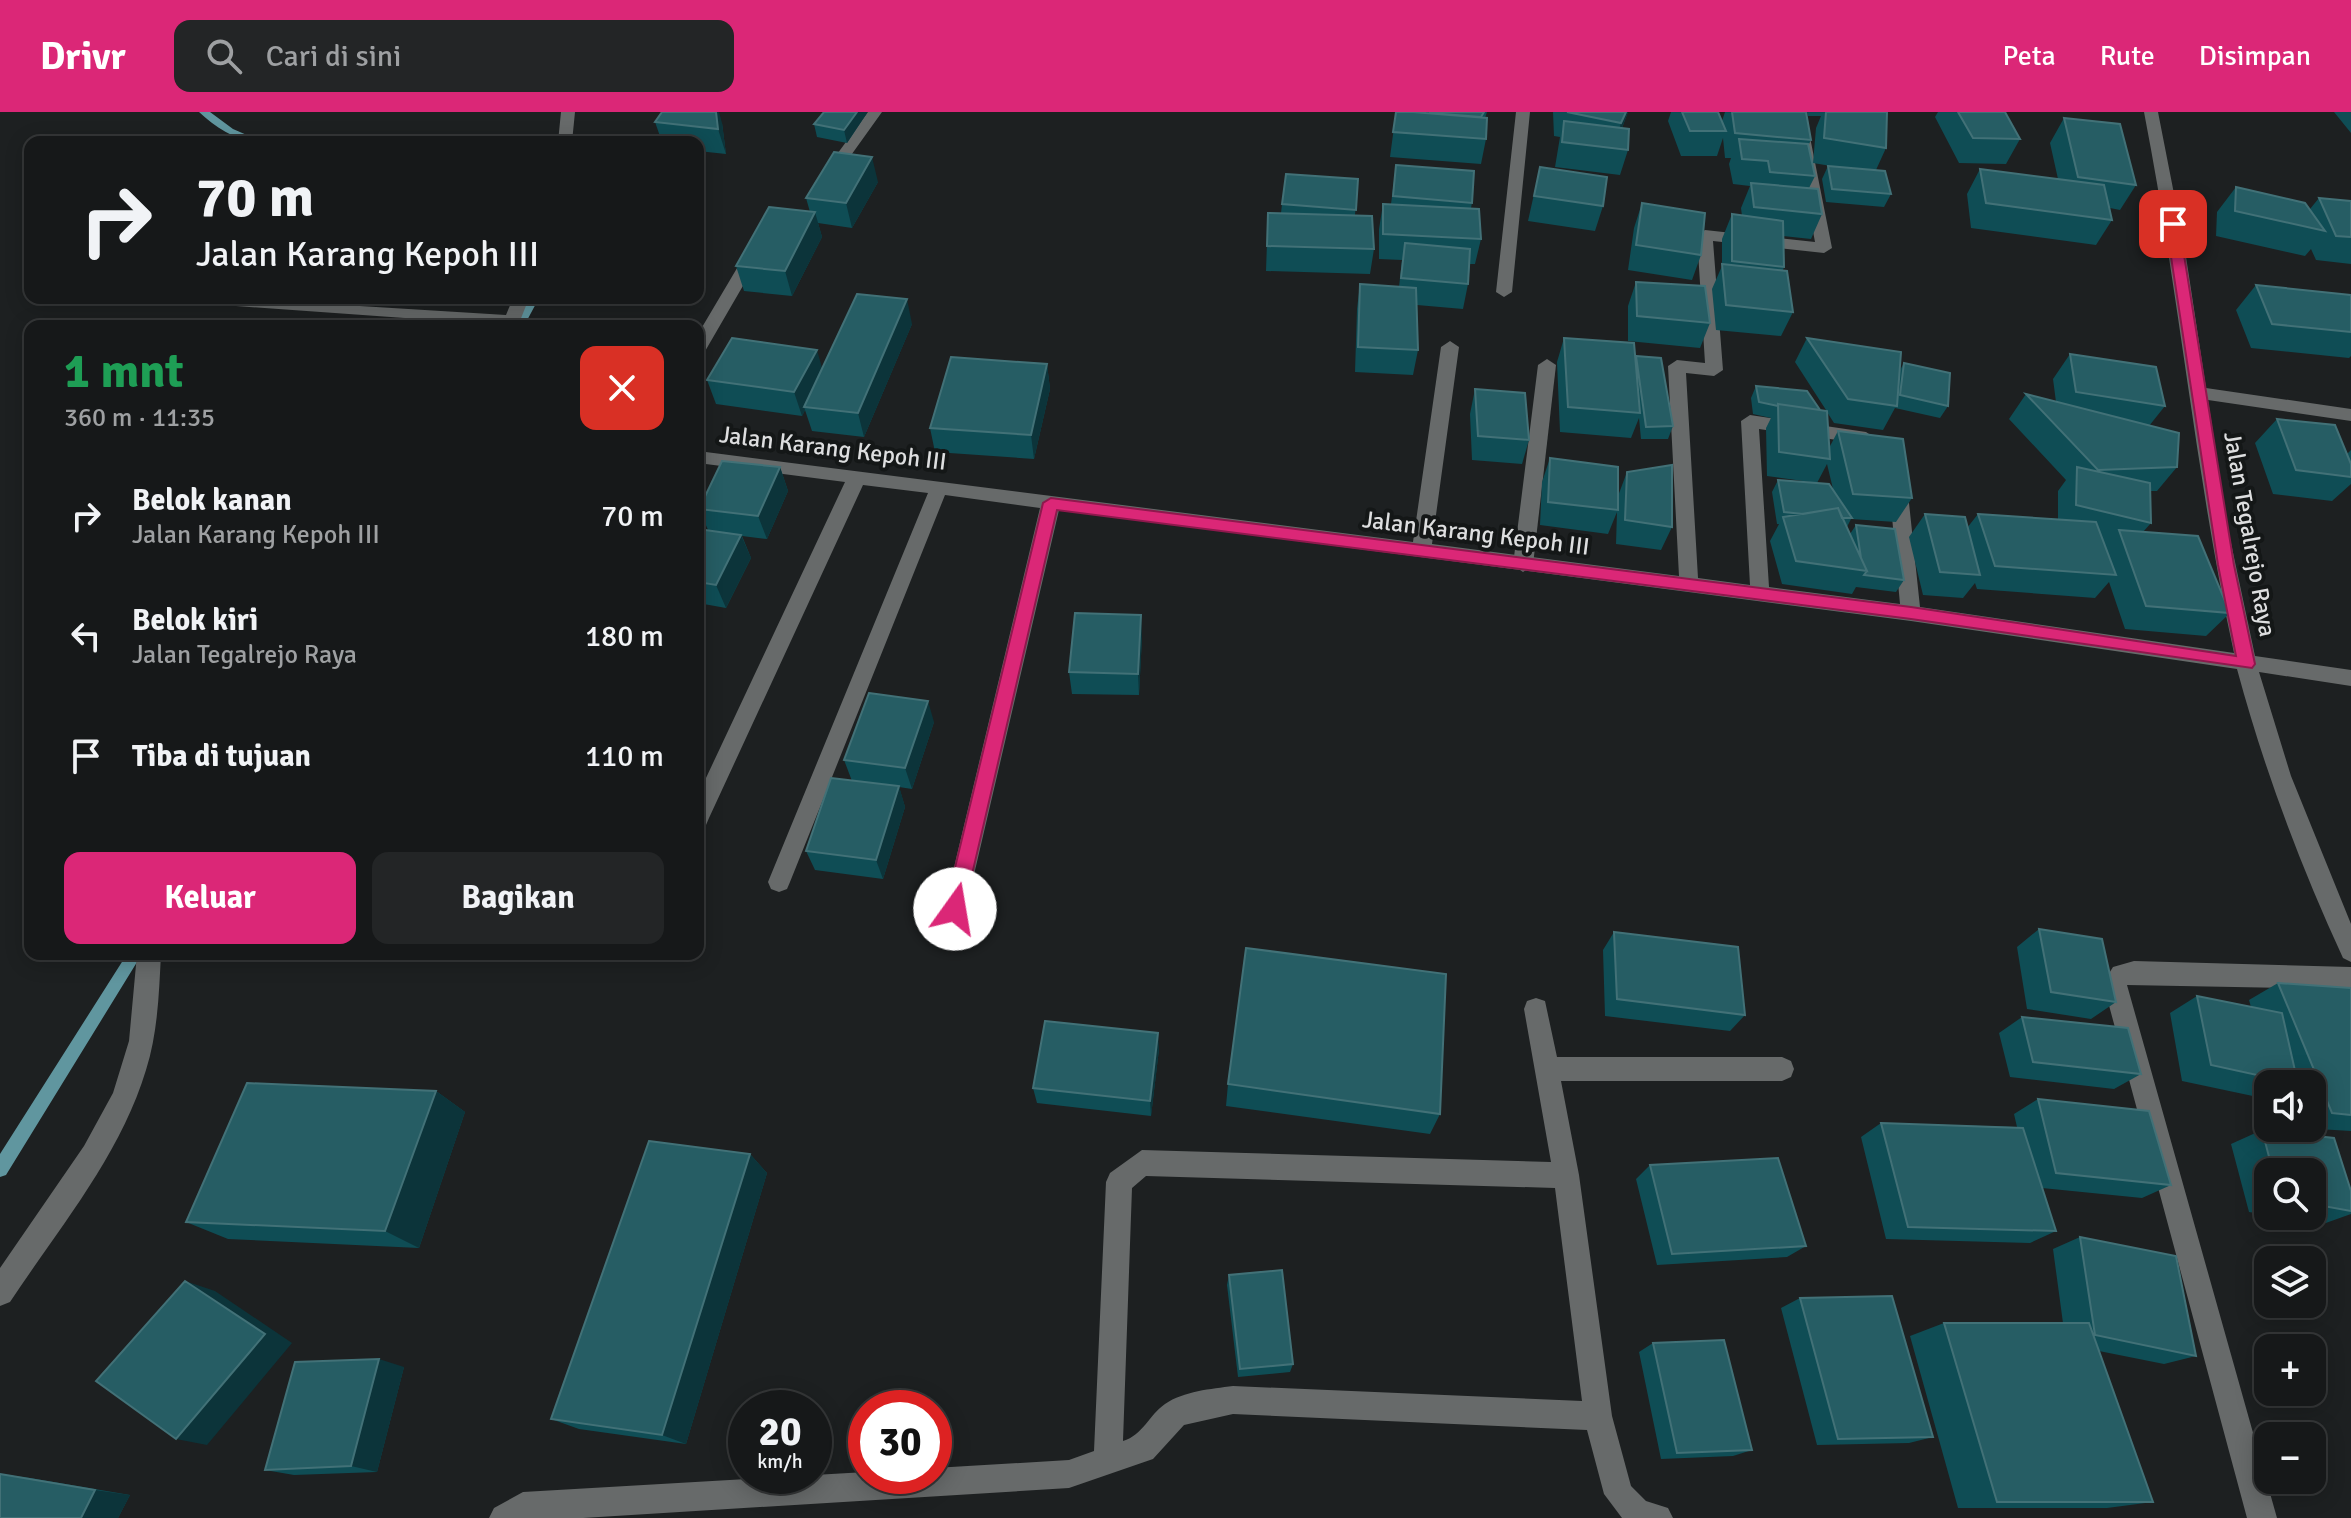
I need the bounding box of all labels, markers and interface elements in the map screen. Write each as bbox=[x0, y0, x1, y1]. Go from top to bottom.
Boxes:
search box bbox=[174, 20, 734, 92]
text: Drivr bbox=[40, 33, 126, 80]
icon: search bbox=[202, 34, 246, 78]
text: Cari di sini bbox=[266, 38, 401, 75]
text: Peta bbox=[2003, 39, 2056, 73]
text: Rute bbox=[2100, 39, 2155, 73]
text: Disimpan bbox=[2199, 39, 2311, 73]
text: 70 m bbox=[196, 163, 314, 232]
icon: right bbox=[64, 168, 168, 272]
pin bbox=[2139, 190, 2207, 258]
icon: arrive bbox=[2151, 202, 2195, 246]
text: Jalan Karang Kepoh III bbox=[196, 232, 539, 277]
text: 1 mnt bbox=[64, 342, 184, 401]
button: close bbox=[580, 346, 664, 430]
text: 360 m · 11:35 bbox=[64, 402, 215, 434]
street label: Jalan Karang Kepoh III bbox=[718, 419, 948, 477]
street label: Jalan Tegalrejo Raya bbox=[2217, 429, 2283, 639]
text: Belok kanan bbox=[132, 482, 292, 519]
icon: right bbox=[64, 494, 108, 538]
text: 70 m bbox=[601, 498, 664, 535]
street label: Jalan Karang Kepoh III bbox=[1361, 504, 1591, 562]
text: Jalan Karang Kepoh III bbox=[132, 519, 380, 551]
text: Belok kiri bbox=[132, 602, 258, 639]
icon: left bbox=[64, 614, 108, 658]
text: 180 m bbox=[585, 618, 664, 655]
text: Jalan Tegalrejo Raya bbox=[132, 639, 357, 671]
icon: arrive bbox=[64, 734, 108, 778]
text: Tiba di tujuan bbox=[132, 738, 311, 775]
text: 110 m bbox=[585, 738, 664, 775]
button: Keluar bbox=[64, 852, 356, 944]
button: Bagikan bbox=[372, 852, 664, 944]
position arrow bbox=[913, 867, 997, 951]
map controls bbox=[2254, 1070, 2326, 1494]
button: sound bbox=[2254, 1070, 2326, 1142]
button: search bbox=[2254, 1158, 2326, 1230]
button: layers bbox=[2254, 1246, 2326, 1318]
button: + bbox=[2254, 1334, 2326, 1406]
speed limit sign: 30 bbox=[848, 1390, 952, 1494]
text: 20 bbox=[758, 1407, 802, 1457]
button: − bbox=[2254, 1422, 2326, 1494]
text: km/h bbox=[757, 1449, 803, 1474]

